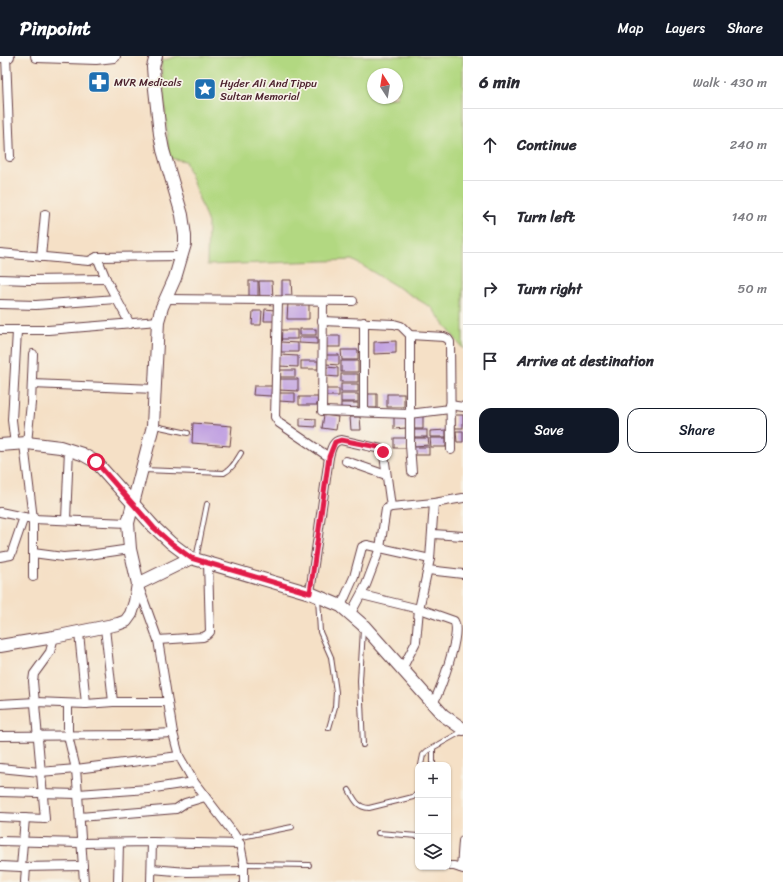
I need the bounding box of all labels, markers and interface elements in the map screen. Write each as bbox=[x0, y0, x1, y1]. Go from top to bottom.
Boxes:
text: Pinpoint bbox=[20, 12, 91, 45]
text: Map bbox=[618, 16, 643, 41]
text: Layers bbox=[665, 16, 705, 41]
text: Share bbox=[727, 16, 763, 41]
text: 6 min bbox=[479, 67, 520, 97]
north arrow bbox=[367, 68, 403, 104]
pharmacy icon: MVR Medicals bbox=[86, 69, 112, 95]
text: Walk · 430 m bbox=[693, 71, 767, 94]
place label: MVR Medicals bbox=[114, 73, 183, 92]
place label: Hyder Ali And Tippu Sultan Memorial bbox=[220, 74, 317, 106]
place icon: Hyder Ali And Tippu Sultan Memorial bbox=[192, 76, 218, 102]
text: Continue bbox=[517, 132, 577, 158]
text: 240 m bbox=[730, 133, 767, 156]
icon: ahead bbox=[479, 134, 501, 156]
text: Turn left bbox=[517, 204, 575, 230]
text: 140 m bbox=[732, 205, 767, 228]
icon: left bbox=[479, 206, 501, 228]
text: Turn right bbox=[517, 276, 582, 302]
text: 50 m bbox=[737, 277, 767, 300]
icon: right bbox=[479, 278, 501, 300]
text: Arrive at destination bbox=[517, 348, 654, 374]
icon: arrive bbox=[479, 350, 501, 372]
button: Save bbox=[479, 408, 619, 453]
button: Share bbox=[627, 408, 767, 453]
route end bbox=[374, 443, 392, 461]
route start bbox=[87, 453, 105, 471]
map controls bbox=[415, 762, 451, 870]
button: + bbox=[415, 762, 451, 798]
button: − bbox=[415, 798, 451, 834]
button: layers bbox=[415, 834, 451, 870]

